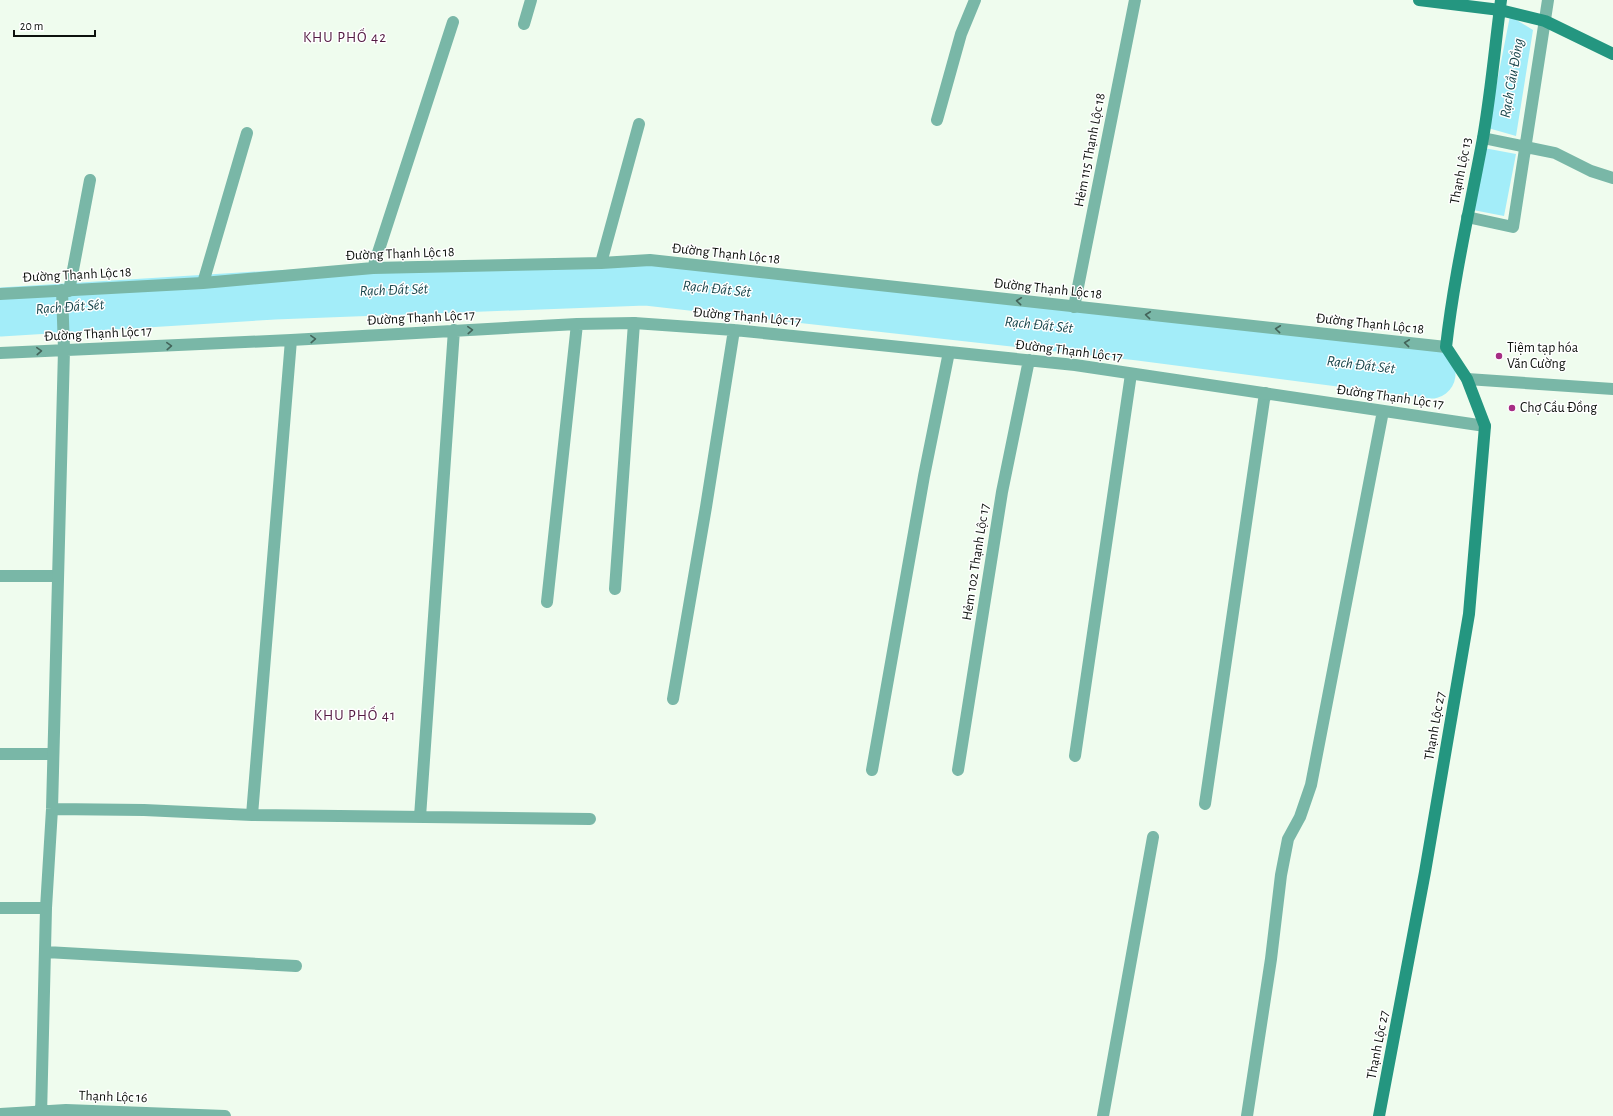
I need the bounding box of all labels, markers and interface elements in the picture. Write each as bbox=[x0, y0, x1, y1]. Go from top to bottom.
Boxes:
scale bar bbox=[14, 12, 95, 38]
text: 20 m bbox=[20, 20, 43, 32]
district label: KHU PHỐ 42 bbox=[303, 27, 387, 45]
water label: Rạch Cầu Đồng bbox=[1498, 37, 1526, 119]
street label: Hẻm 115 Thạnh Lộc 18 bbox=[1072, 92, 1108, 208]
street label: Thạnh Lộc 13 bbox=[1448, 136, 1474, 206]
street label: Đường Thạnh Lộc 18 bbox=[671, 241, 781, 267]
street label: Đường Thạnh Lộc 18 bbox=[345, 245, 455, 263]
street label: Đường Thạnh Lộc 18 bbox=[22, 265, 132, 285]
street label: Đường Thạnh Lộc 18 bbox=[993, 276, 1103, 302]
water label: Rạch Đất Sét bbox=[682, 278, 752, 300]
water label: Rạch Đất Sét bbox=[359, 281, 429, 299]
one-way arrow bbox=[1016, 296, 1022, 305]
water label: Rạch Đất Sét bbox=[35, 297, 105, 317]
street label: Đường Thạnh Lộc 17 bbox=[693, 305, 802, 329]
street label: Đường Thạnh Lộc 17 bbox=[367, 308, 475, 328]
one-way arrow bbox=[1145, 310, 1151, 319]
street label: Đường Thạnh Lộc 18 bbox=[1315, 311, 1425, 337]
water label: Rạch Đất Sét bbox=[1004, 314, 1074, 336]
street label: Đường Thạnh Lộc 17 bbox=[44, 324, 152, 344]
one-way arrow bbox=[1275, 324, 1281, 333]
one-way arrow bbox=[467, 325, 473, 334]
one-way arrow bbox=[310, 334, 316, 343]
street label: Đường Thạnh Lộc 17 bbox=[1015, 337, 1124, 365]
one-way arrow bbox=[1404, 338, 1410, 347]
one-way arrow bbox=[166, 341, 172, 350]
place label: Tiệm tạp hóa Văn Cường bbox=[1507, 341, 1579, 371]
one-way arrow bbox=[36, 347, 42, 356]
marker: Tiệm tạp hóa Văn Cường bbox=[1494, 351, 1504, 361]
water label: Rạch Đất Sét bbox=[1326, 353, 1396, 377]
street label: Đường Thạnh Lộc 17 bbox=[1336, 383, 1445, 411]
place label: Chợ Cầu Đồng bbox=[1520, 400, 1597, 415]
marker: Chợ Cầu Đồng bbox=[1507, 403, 1517, 413]
street label: Hẻm 102 Thạnh Lộc 17 bbox=[960, 502, 992, 621]
street label: Thạnh Lộc 27 bbox=[1422, 690, 1448, 761]
district label: KHU PHỐ 41 bbox=[314, 705, 396, 723]
street label: Thạnh Lộc 27 bbox=[1364, 1009, 1392, 1080]
street label: Thạnh Lộc 16 bbox=[78, 1089, 148, 1105]

